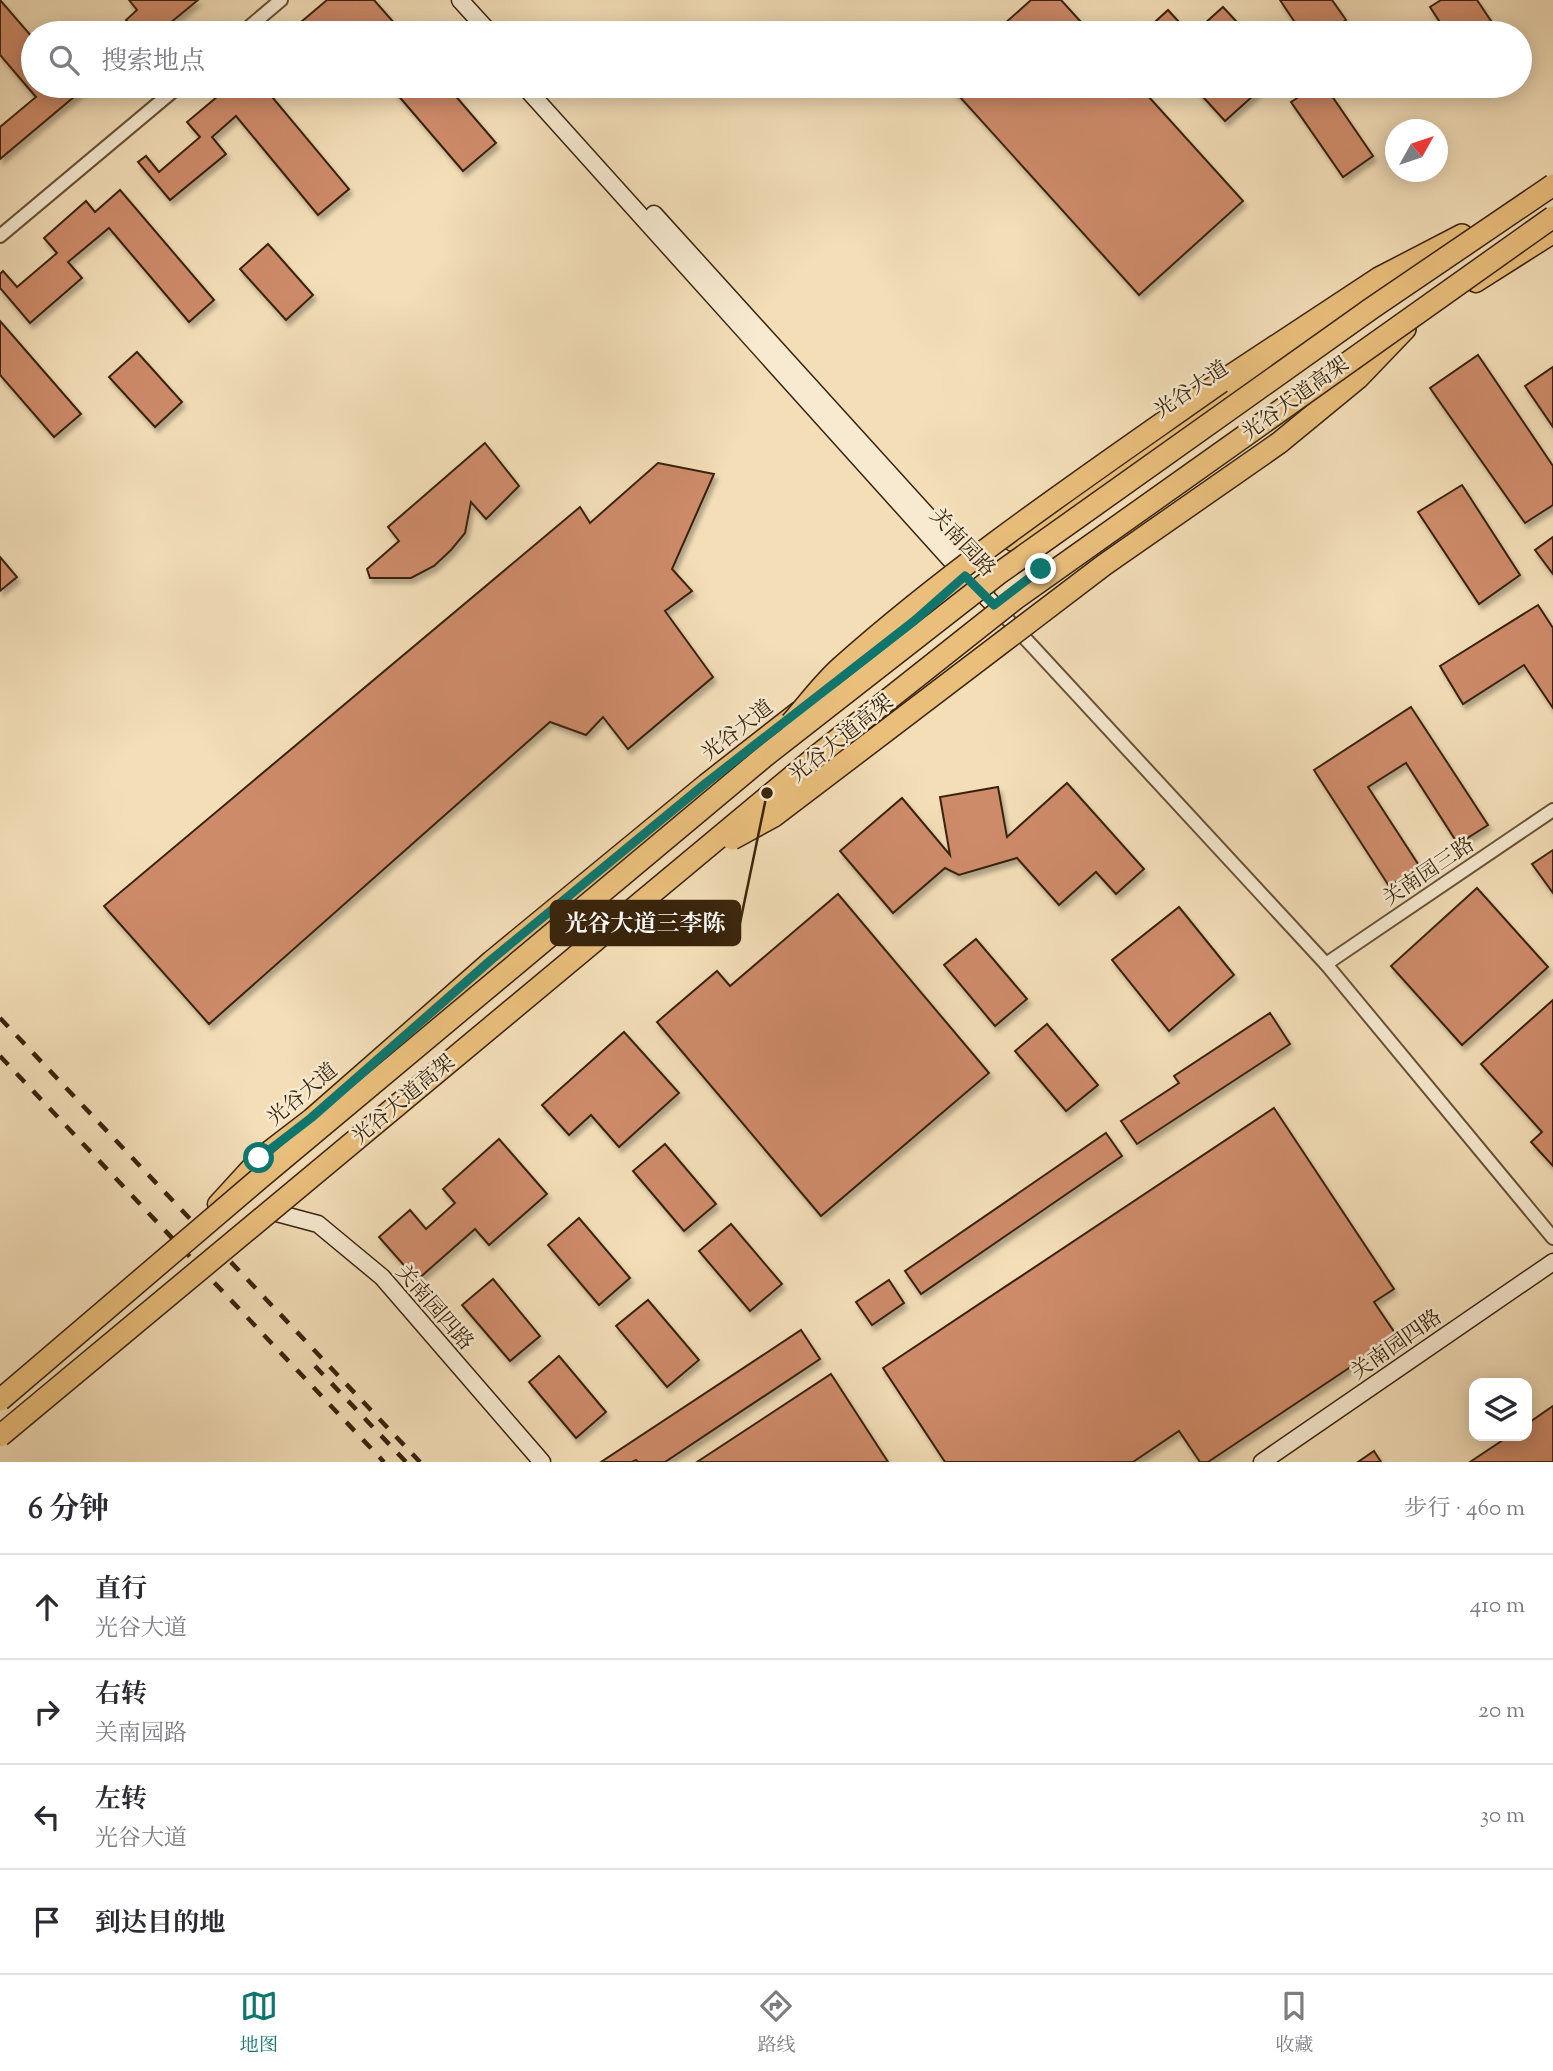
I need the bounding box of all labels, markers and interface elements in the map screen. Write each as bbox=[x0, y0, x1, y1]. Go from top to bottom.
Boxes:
search box bbox=[21, 21, 1532, 98]
icon: search bbox=[45, 41, 83, 79]
text: 搜索地点 bbox=[101, 44, 205, 81]
north arrow bbox=[1385, 119, 1448, 182]
street label: 光谷大道高架 bbox=[1236, 350, 1356, 449]
street label: 光谷大道 bbox=[1149, 355, 1235, 427]
street label: 关南园路 bbox=[922, 502, 1001, 584]
route end bbox=[1025, 553, 1056, 584]
street label: 光谷大道高架 bbox=[784, 688, 901, 791]
street label: 光谷大道 bbox=[696, 694, 781, 769]
street label: 关南园三路 bbox=[1377, 831, 1481, 914]
callout: 光谷大道三李陈 bbox=[551, 901, 740, 945]
text: 光谷大道三李陈 bbox=[565, 909, 726, 942]
street label: 光谷大道高架 bbox=[346, 1049, 462, 1153]
street label: 光谷大道 bbox=[261, 1057, 345, 1134]
route start bbox=[243, 1142, 274, 1173]
street label: 关南园四路 bbox=[388, 1259, 479, 1358]
street label: 关南园四路 bbox=[1346, 1303, 1449, 1388]
map controls bbox=[1469, 1378, 1532, 1441]
button: layers bbox=[1469, 1378, 1532, 1441]
text: 6 分钟 bbox=[28, 1489, 109, 1532]
text: 步行 · 460 m bbox=[1405, 1493, 1525, 1526]
text: 直行 bbox=[95, 1572, 147, 1609]
icon: ahead bbox=[28, 1588, 66, 1626]
text: 410 m bbox=[1470, 1590, 1525, 1623]
text: 光谷大道 bbox=[95, 1613, 187, 1646]
text: 右转 bbox=[95, 1677, 147, 1714]
icon: right bbox=[28, 1693, 66, 1731]
text: 20 m bbox=[1478, 1695, 1525, 1728]
text: 关南园路 bbox=[95, 1718, 187, 1751]
text: 左转 bbox=[95, 1782, 147, 1819]
icon: left bbox=[28, 1798, 66, 1836]
text: 30 m bbox=[1480, 1800, 1525, 1833]
text: 光谷大道 bbox=[95, 1823, 187, 1856]
icon: arrive bbox=[28, 1903, 66, 1941]
text: 到达目的地 bbox=[95, 1906, 225, 1943]
tab: 地图 bbox=[240, 1987, 278, 2060]
tab: 路线 bbox=[757, 1987, 795, 2060]
tab: 收藏 bbox=[1275, 1987, 1313, 2060]

